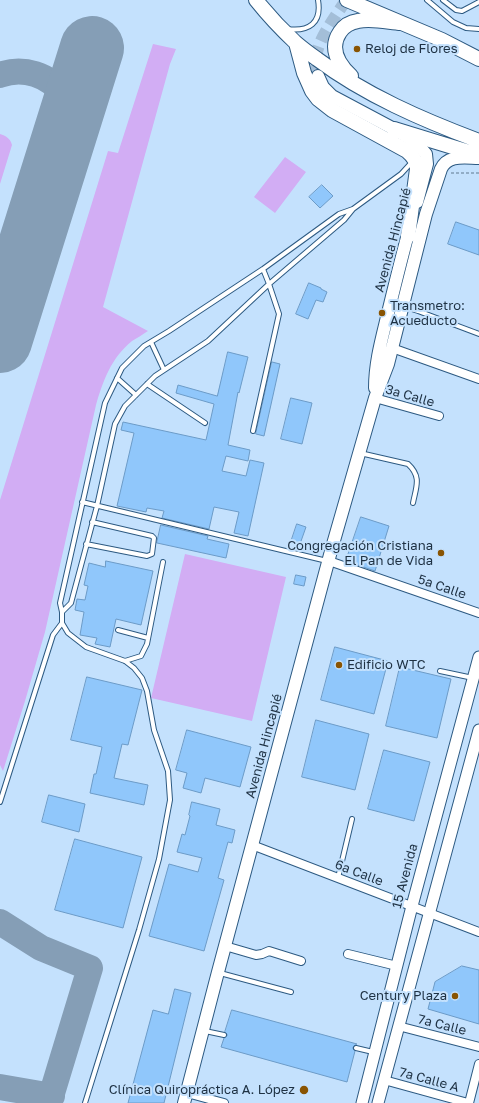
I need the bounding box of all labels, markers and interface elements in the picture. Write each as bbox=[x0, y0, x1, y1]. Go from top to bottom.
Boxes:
place label: Reloj de Flores bbox=[365, 41, 458, 57]
marker: Reloj de Flores bbox=[352, 44, 362, 54]
street label: Avenida Hincapié bbox=[372, 186, 414, 294]
place label: Transmetro: Acueducto bbox=[390, 298, 465, 329]
marker: Transmetro: Acueducto bbox=[377, 308, 387, 318]
street label: 3a Calle bbox=[384, 382, 436, 410]
place label: Congregación Cristiana El Pan de Vida bbox=[287, 538, 433, 569]
marker: Congregación Cristiana El Pan de Vida bbox=[436, 548, 446, 558]
street label: 5a Calle bbox=[416, 571, 468, 603]
place label: Edificio WTC bbox=[347, 657, 426, 673]
marker: Edificio WTC bbox=[334, 660, 344, 670]
street label: Avenida Hincapié bbox=[243, 692, 285, 800]
street label: 15 Avenida bbox=[389, 842, 421, 910]
street label: 6a Calle bbox=[333, 857, 385, 889]
place label: Century Plaza bbox=[360, 988, 447, 1004]
marker: Century Plaza bbox=[450, 991, 460, 1001]
street label: 7a Calle bbox=[416, 1011, 468, 1039]
street label: 7a Calle A bbox=[397, 1065, 461, 1095]
place label: Clínica Quiropráctica A. López bbox=[109, 1082, 295, 1098]
marker: Clínica Quiropráctica A. López bbox=[298, 1084, 310, 1096]

